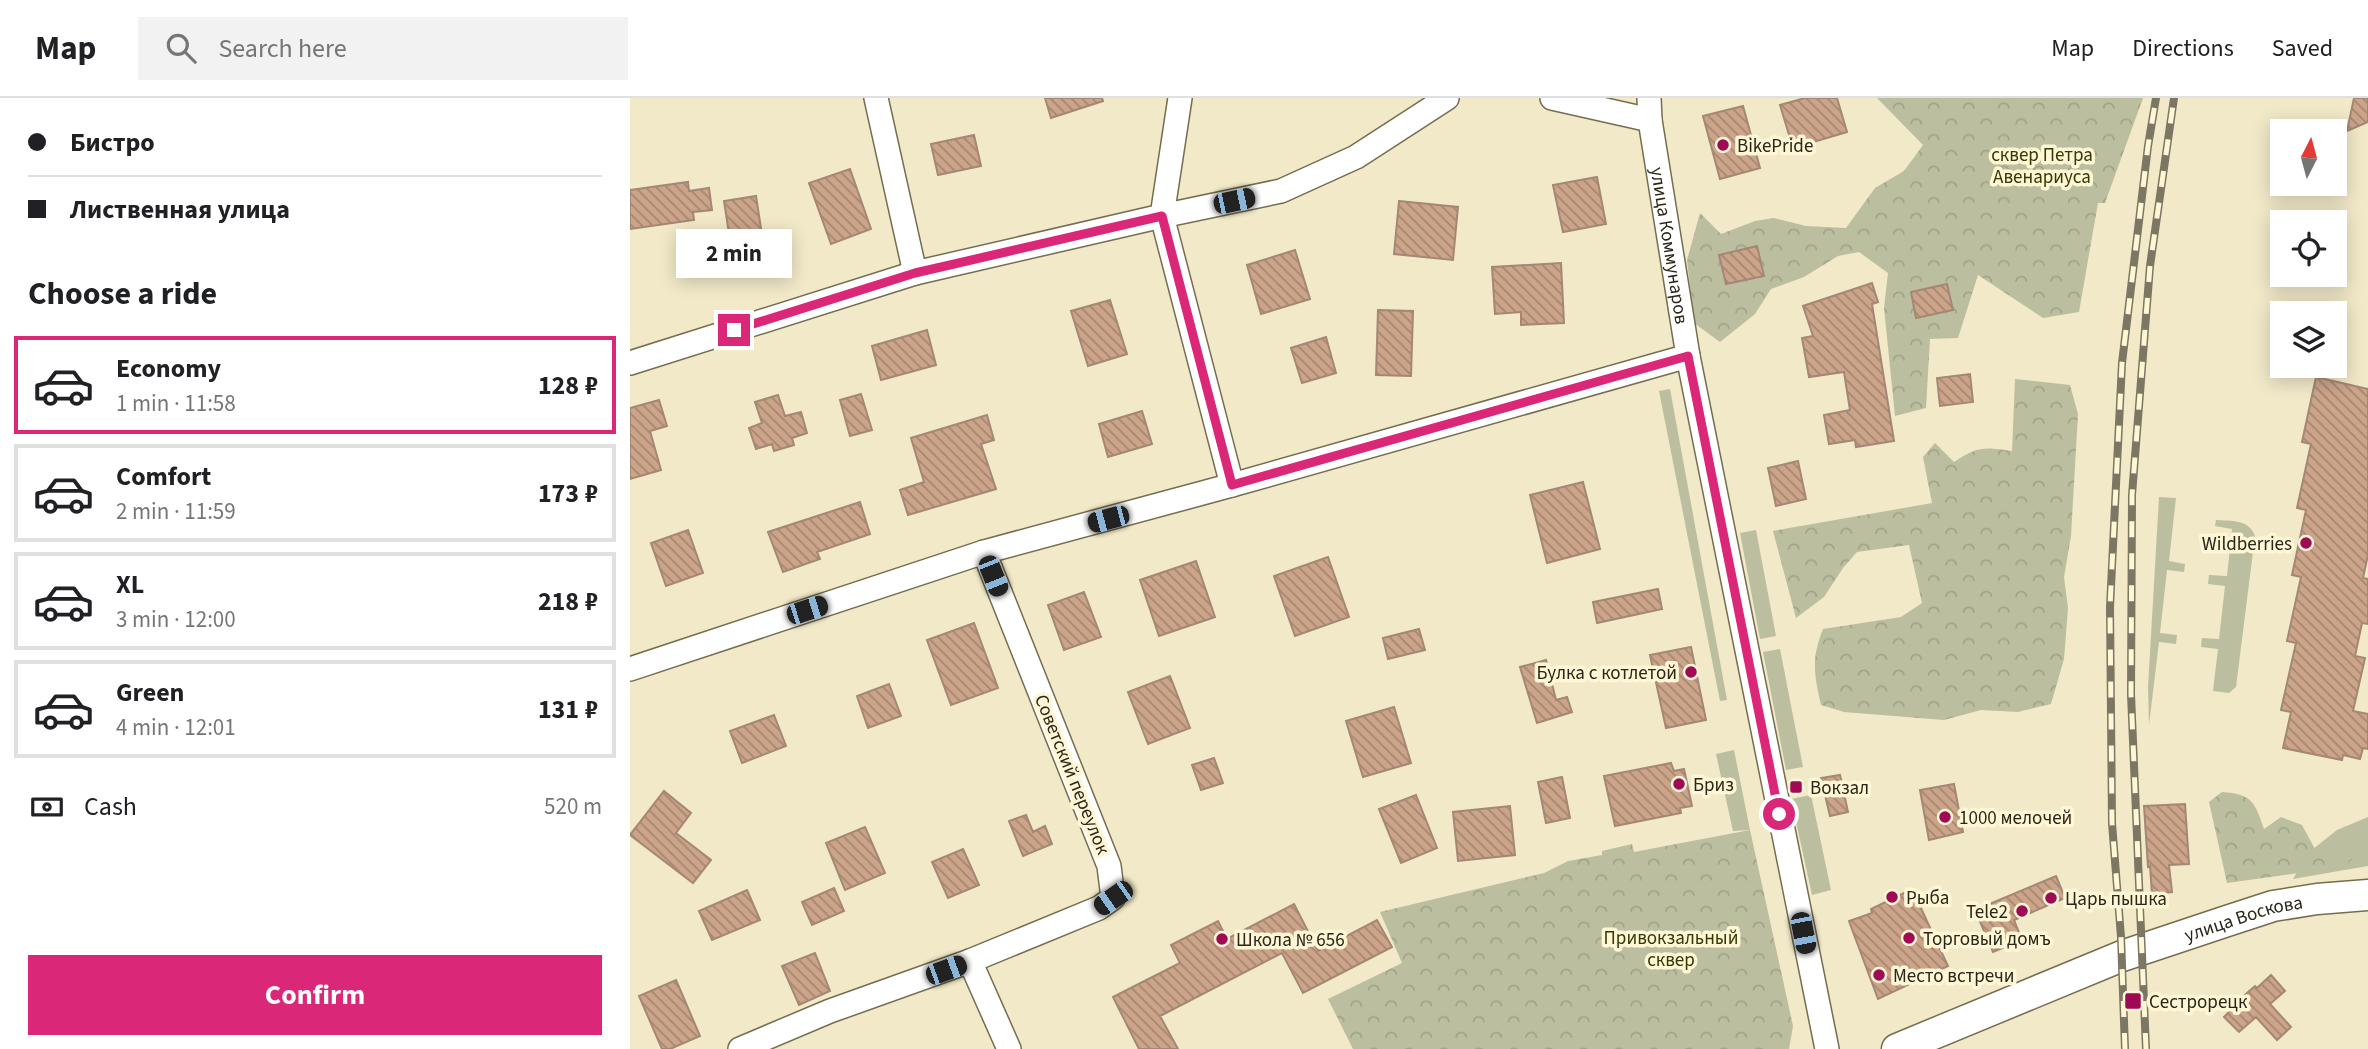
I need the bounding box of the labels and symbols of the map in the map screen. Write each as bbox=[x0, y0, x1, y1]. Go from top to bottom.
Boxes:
north arrow bbox=[2270, 119, 2347, 196]
place label: BikePride bbox=[1737, 133, 1813, 160]
marker: BikePride bbox=[1715, 137, 1731, 153]
park label: сквер Петра Авенариуса bbox=[1991, 142, 2093, 191]
street label: улица Коммунаров bbox=[1643, 165, 1695, 326]
car bbox=[1212, 186, 1257, 216]
callout: 2 min bbox=[676, 229, 792, 278]
route end bbox=[718, 314, 750, 346]
car bbox=[1085, 503, 1132, 535]
place label: Wildberries bbox=[2202, 531, 2292, 558]
marker: Wildberries bbox=[2298, 535, 2314, 551]
car bbox=[976, 553, 1011, 599]
car bbox=[784, 594, 831, 626]
place label: Булка с котлетой bbox=[1537, 660, 1677, 687]
marker: Булка с котлетой bbox=[1683, 664, 1699, 680]
street label: Советский переулок bbox=[1027, 691, 1116, 859]
place label: Бриз bbox=[1693, 772, 1734, 799]
place label: Вокзал bbox=[1810, 775, 1869, 802]
marker: Бриз bbox=[1671, 776, 1687, 792]
marker: Вокзал bbox=[1788, 779, 1804, 795]
route start bbox=[1763, 798, 1795, 830]
place label: 1000 мелочей bbox=[1959, 805, 2072, 832]
marker: 1000 мелочей bbox=[1937, 809, 1953, 825]
car bbox=[1090, 877, 1137, 919]
place label: Рыба bbox=[1906, 885, 1949, 912]
place label: Царь пышка bbox=[2065, 886, 2167, 913]
marker: Рыба bbox=[1884, 889, 1900, 905]
street label: улица Воскова bbox=[2181, 889, 2305, 949]
marker: Царь пышка bbox=[2043, 890, 2059, 906]
place label: Tele2 bbox=[1966, 899, 2008, 926]
marker: Tele2 bbox=[2014, 903, 2030, 919]
car bbox=[1789, 910, 1818, 956]
park label: Привокзальный сквер bbox=[1604, 925, 1738, 974]
place label: Торговый домъ bbox=[1923, 926, 2051, 953]
place label: Школа № 656 bbox=[1236, 927, 1345, 954]
marker: Торговый домъ bbox=[1901, 930, 1917, 946]
marker: Школа № 656 bbox=[1214, 931, 1230, 947]
car bbox=[923, 953, 970, 987]
place label: Место встречи bbox=[1893, 963, 2015, 990]
marker: Место встречи bbox=[1871, 967, 1887, 983]
place label: Сестрорецк bbox=[2149, 989, 2248, 1016]
marker: Сестрорецк bbox=[2123, 991, 2143, 1011]

